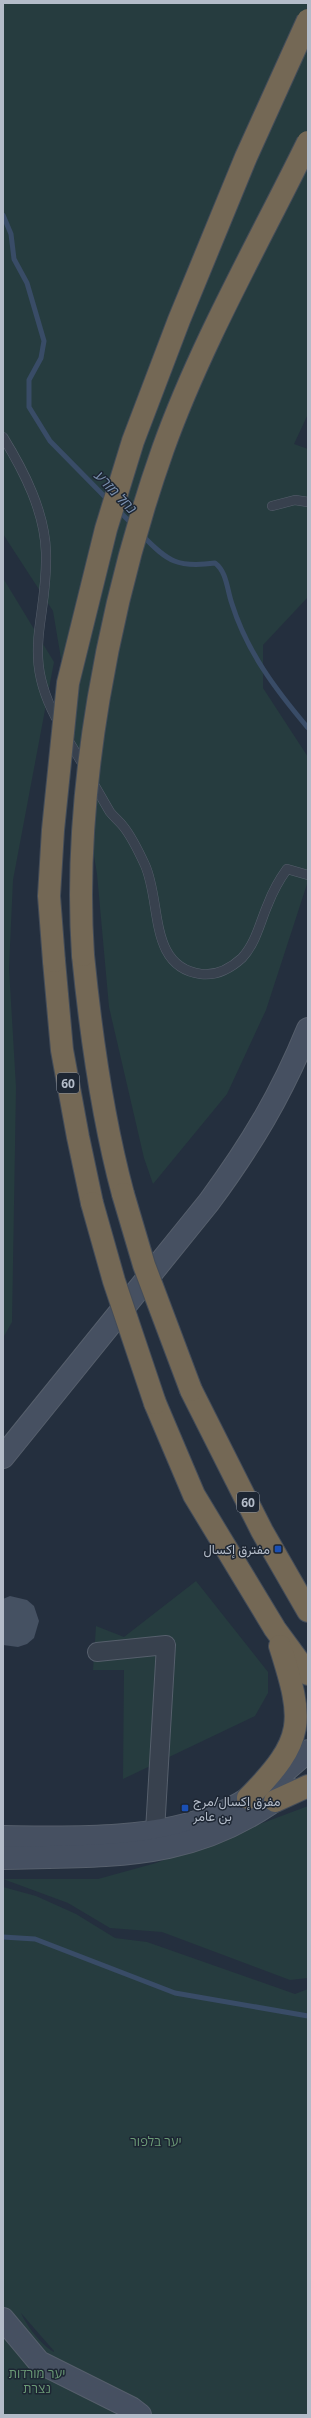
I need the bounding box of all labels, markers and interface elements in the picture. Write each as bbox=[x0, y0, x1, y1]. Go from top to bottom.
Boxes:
water label: נחל מזרע bbox=[90, 466, 141, 518]
road number: 60 bbox=[57, 1073, 79, 1093]
road number: 60 bbox=[237, 1492, 259, 1512]
place label: مفترق إكسال bbox=[203, 1540, 270, 1559]
marker: مفترق إكسال bbox=[273, 1544, 283, 1554]
place label: مفرق إكسال/مرج بن عامر bbox=[192, 1792, 280, 1825]
marker: مفرق إكسال/مرج بن عامر bbox=[180, 1803, 190, 1813]
park label: יער בלפור bbox=[130, 2132, 182, 2150]
park label: יער מורדות נצרת bbox=[9, 2364, 65, 2397]

